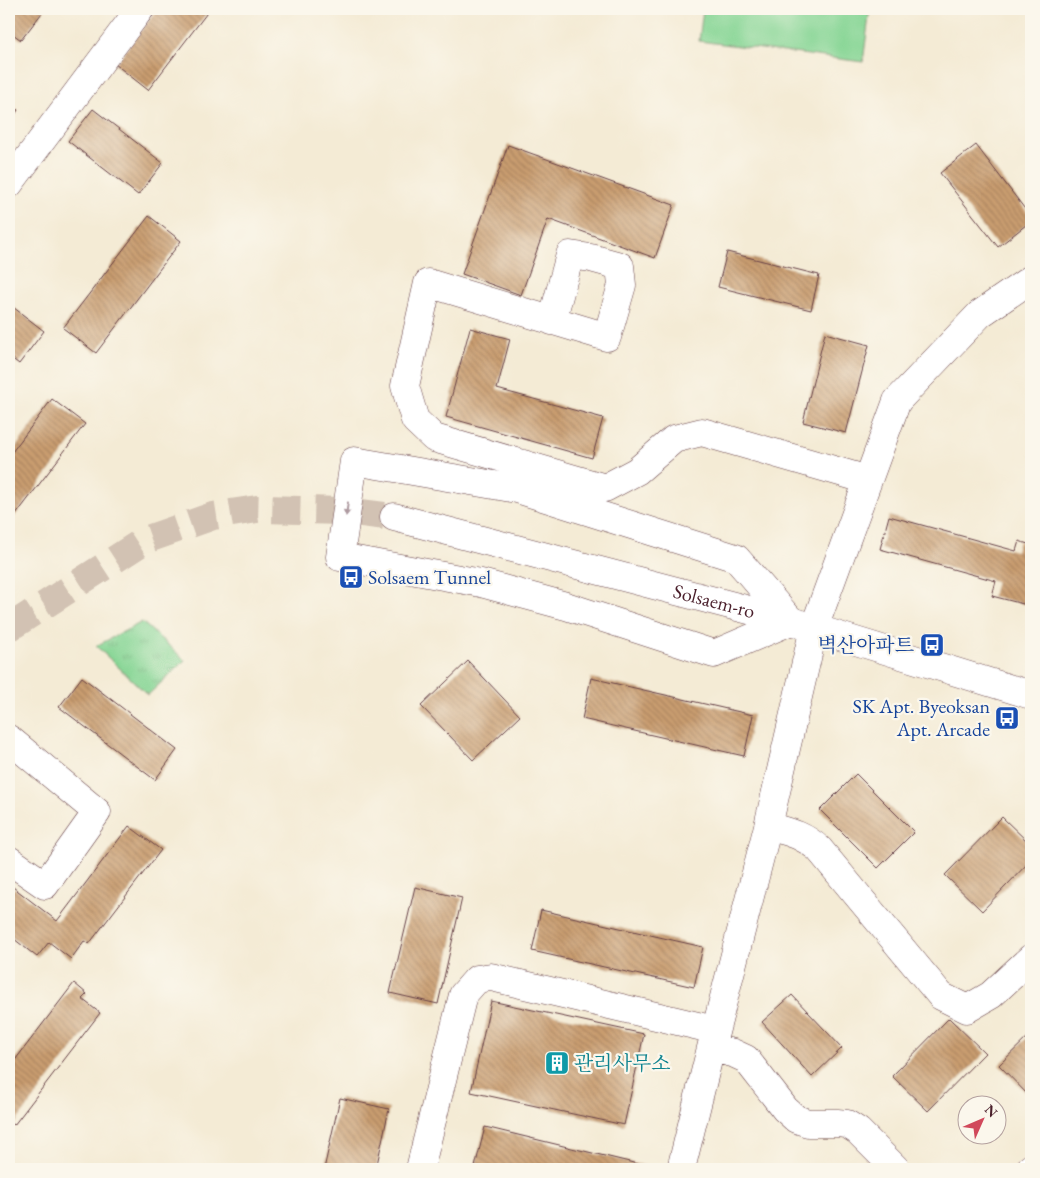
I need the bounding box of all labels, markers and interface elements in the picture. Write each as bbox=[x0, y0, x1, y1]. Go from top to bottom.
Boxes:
one-way arrow bbox=[343, 501, 351, 517]
bus stop icon: Solsaem Tunnel bbox=[338, 564, 364, 590]
place label: Solsaem Tunnel bbox=[368, 564, 491, 590]
street label: Solsaem-ro bbox=[670, 578, 758, 624]
place label: 벽산아파트 bbox=[817, 632, 914, 658]
bus stop icon: 벽산아파트 bbox=[919, 632, 945, 658]
place label: SK Apt. Byeoksan Apt. Arcade bbox=[852, 693, 990, 742]
bus stop icon: SK Apt. Byeoksan Apt. Arcade bbox=[994, 705, 1020, 731]
building icon: 관리사무소 bbox=[544, 1050, 570, 1076]
place label: 관리사무소 bbox=[574, 1050, 671, 1076]
north arrow bbox=[958, 1096, 1008, 1146]
text: N bbox=[981, 1100, 1002, 1122]

